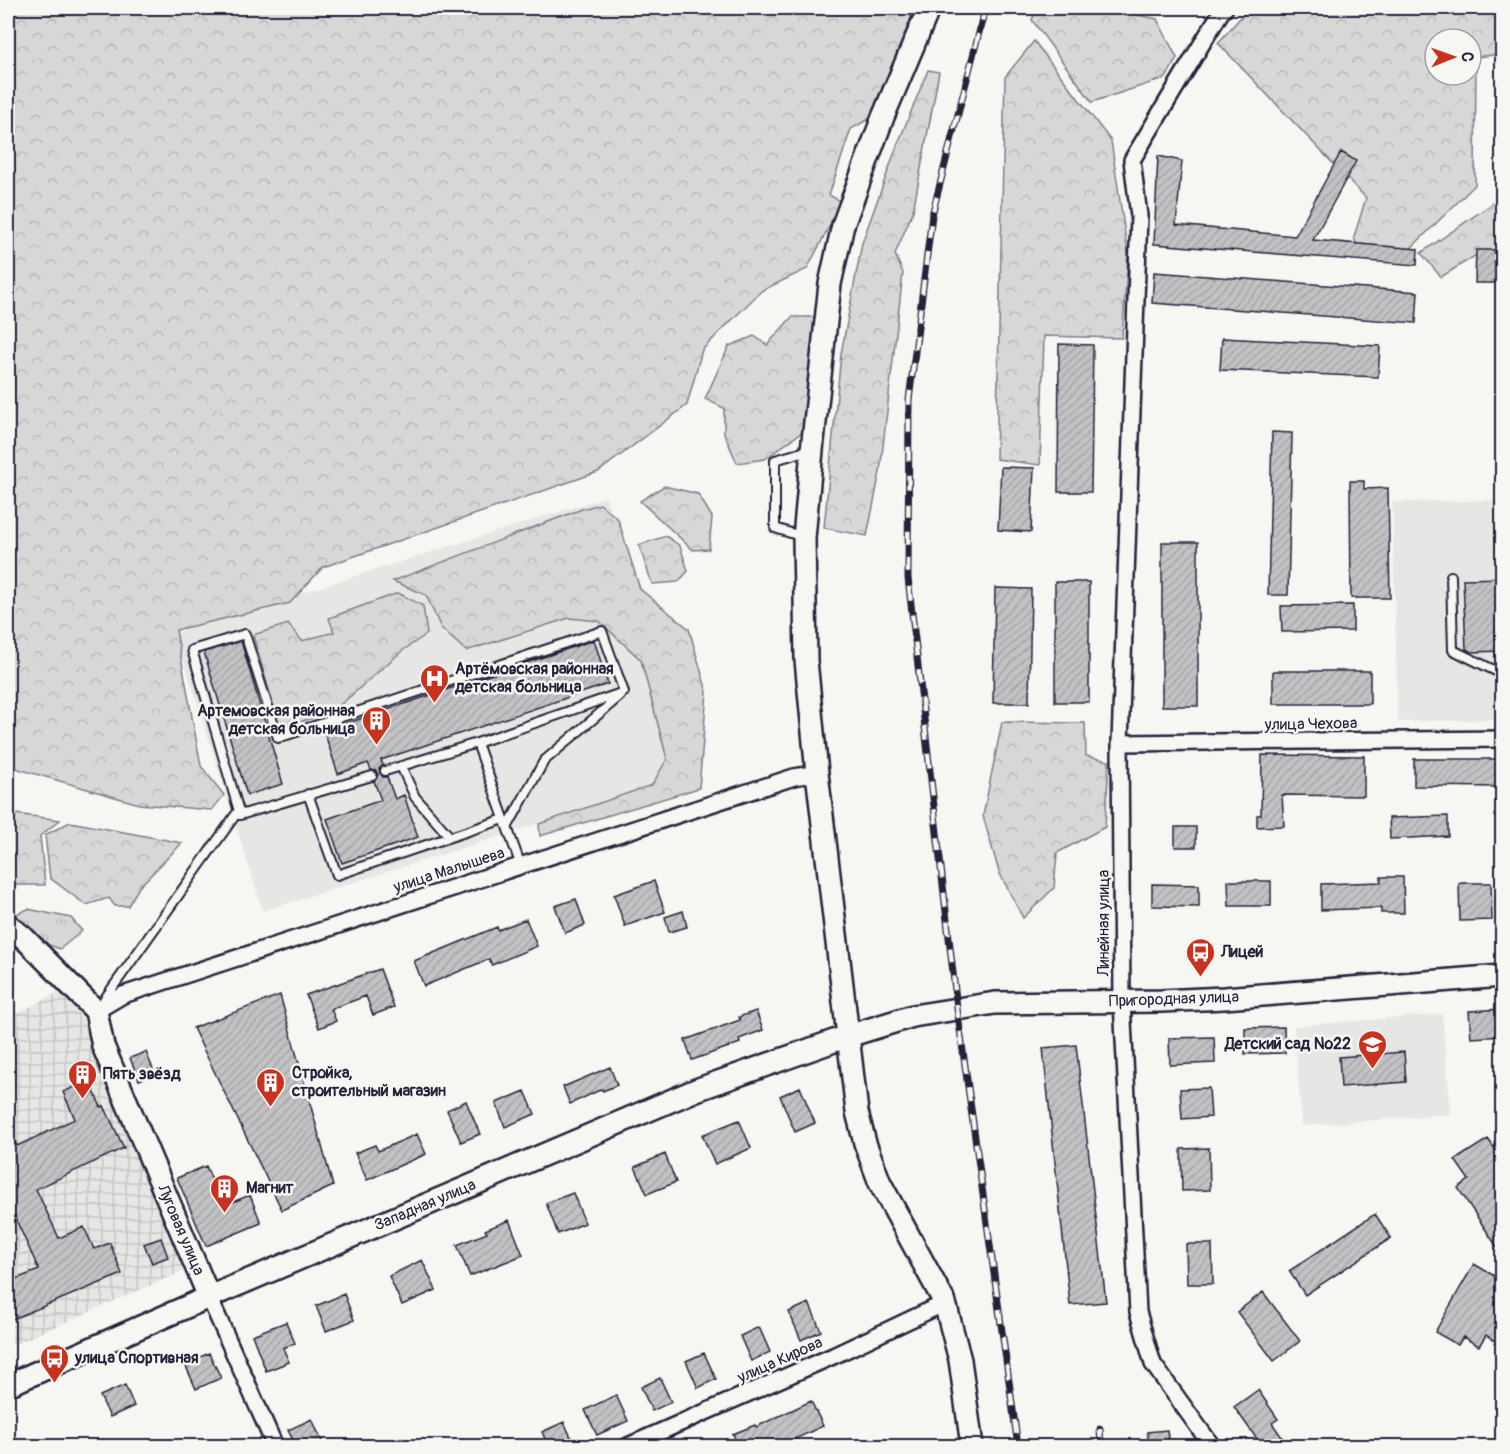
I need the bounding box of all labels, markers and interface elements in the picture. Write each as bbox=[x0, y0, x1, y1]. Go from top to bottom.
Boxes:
north arrow bbox=[1423, 27, 1483, 87]
text: С bbox=[1457, 52, 1477, 62]
place label: Артёмовская районная детская больница bbox=[454, 659, 614, 697]
hospital icon: Артёмовская районная детская больница bbox=[418, 662, 450, 704]
place label: Артемовская районная детская больница bbox=[197, 701, 356, 739]
building icon: Артемовская районная детская больница bbox=[360, 704, 392, 746]
street label: улица Чехова bbox=[1263, 713, 1358, 735]
street label: улица Малышева bbox=[390, 843, 507, 898]
street label: Линейная улица bbox=[1094, 870, 1114, 977]
bus stop icon: Лицей bbox=[1184, 936, 1216, 978]
place label: Лицей bbox=[1220, 942, 1264, 962]
street label: Пригородная улица bbox=[1109, 987, 1239, 1011]
school or university icon: Детский сад №22 bbox=[1356, 1028, 1388, 1070]
place label: Детский сад №22 bbox=[1224, 1034, 1351, 1054]
building icon: Пять звёзд bbox=[66, 1058, 98, 1100]
place label: Стройка, строительный магазин bbox=[291, 1063, 446, 1101]
place label: Пять звёзд bbox=[103, 1064, 181, 1084]
building icon: Стройка, строительный магазин bbox=[255, 1066, 287, 1108]
building icon: Магнит bbox=[209, 1172, 241, 1214]
street label: Западная улица bbox=[371, 1175, 479, 1235]
place label: Магнит bbox=[246, 1178, 295, 1198]
street label: Луговая улица bbox=[153, 1181, 209, 1278]
street label: улица Кирова bbox=[733, 1332, 826, 1388]
bus stop icon: улица Спортивная bbox=[38, 1342, 70, 1384]
place label: улица Спортивная bbox=[74, 1348, 199, 1368]

